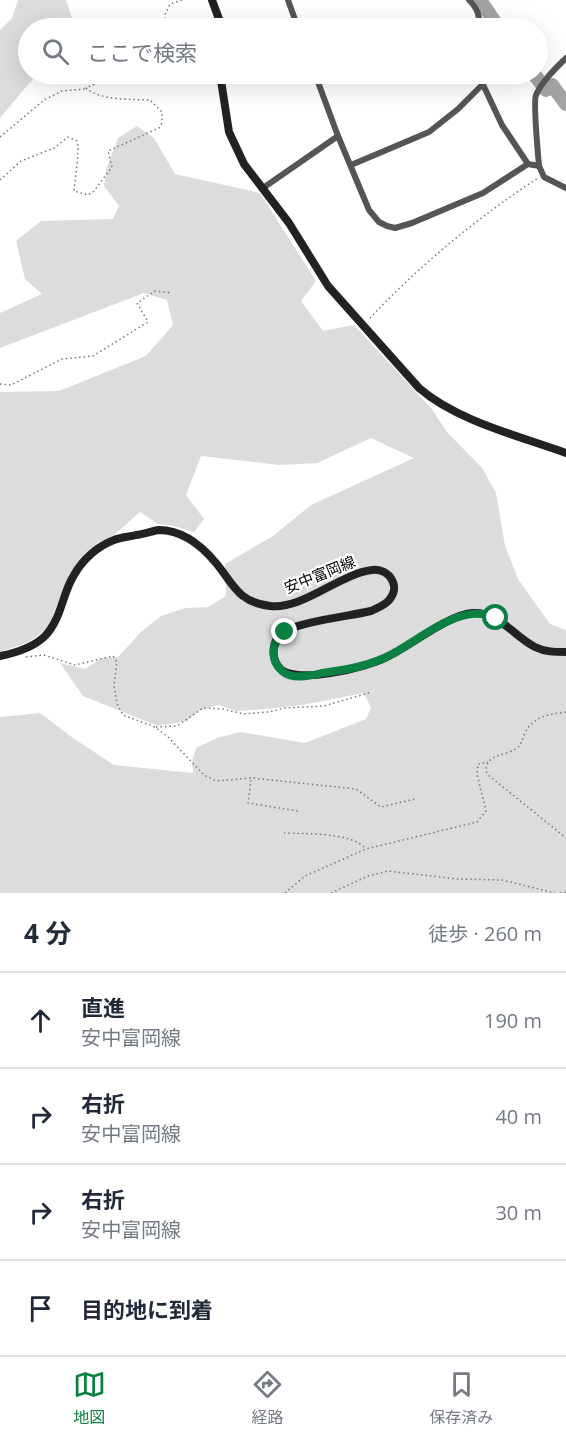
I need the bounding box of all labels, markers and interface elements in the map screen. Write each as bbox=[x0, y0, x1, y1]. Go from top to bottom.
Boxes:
search box bbox=[18, 18, 548, 84]
icon: search bbox=[39, 35, 72, 68]
text: ここで検索 bbox=[87, 37, 197, 67]
street label: 安中富岡線 bbox=[281, 551, 358, 597]
route start bbox=[482, 604, 508, 630]
route end bbox=[271, 618, 297, 644]
text: 4 分 bbox=[24, 915, 72, 951]
text: 徒歩 · 260 m bbox=[428, 920, 542, 947]
text: 直進 bbox=[81, 992, 125, 1022]
icon: ahead bbox=[24, 1004, 57, 1037]
text: 190 m bbox=[484, 1007, 542, 1034]
text: 安中富岡線 bbox=[81, 1024, 181, 1051]
text: 右折 bbox=[81, 1088, 125, 1118]
icon: right bbox=[24, 1100, 57, 1133]
text: 40 m bbox=[495, 1103, 542, 1130]
text: 安中富岡線 bbox=[81, 1120, 181, 1147]
text: 右折 bbox=[81, 1184, 125, 1214]
icon: right bbox=[24, 1196, 57, 1229]
text: 30 m bbox=[495, 1199, 542, 1226]
text: 安中富岡線 bbox=[81, 1216, 181, 1243]
icon: arrive bbox=[24, 1292, 57, 1325]
text: 目的地に到着 bbox=[81, 1294, 213, 1324]
tab: 地図 bbox=[73, 1368, 106, 1428]
tab: 経路 bbox=[251, 1368, 284, 1428]
tab: 保存済み bbox=[429, 1368, 493, 1428]

